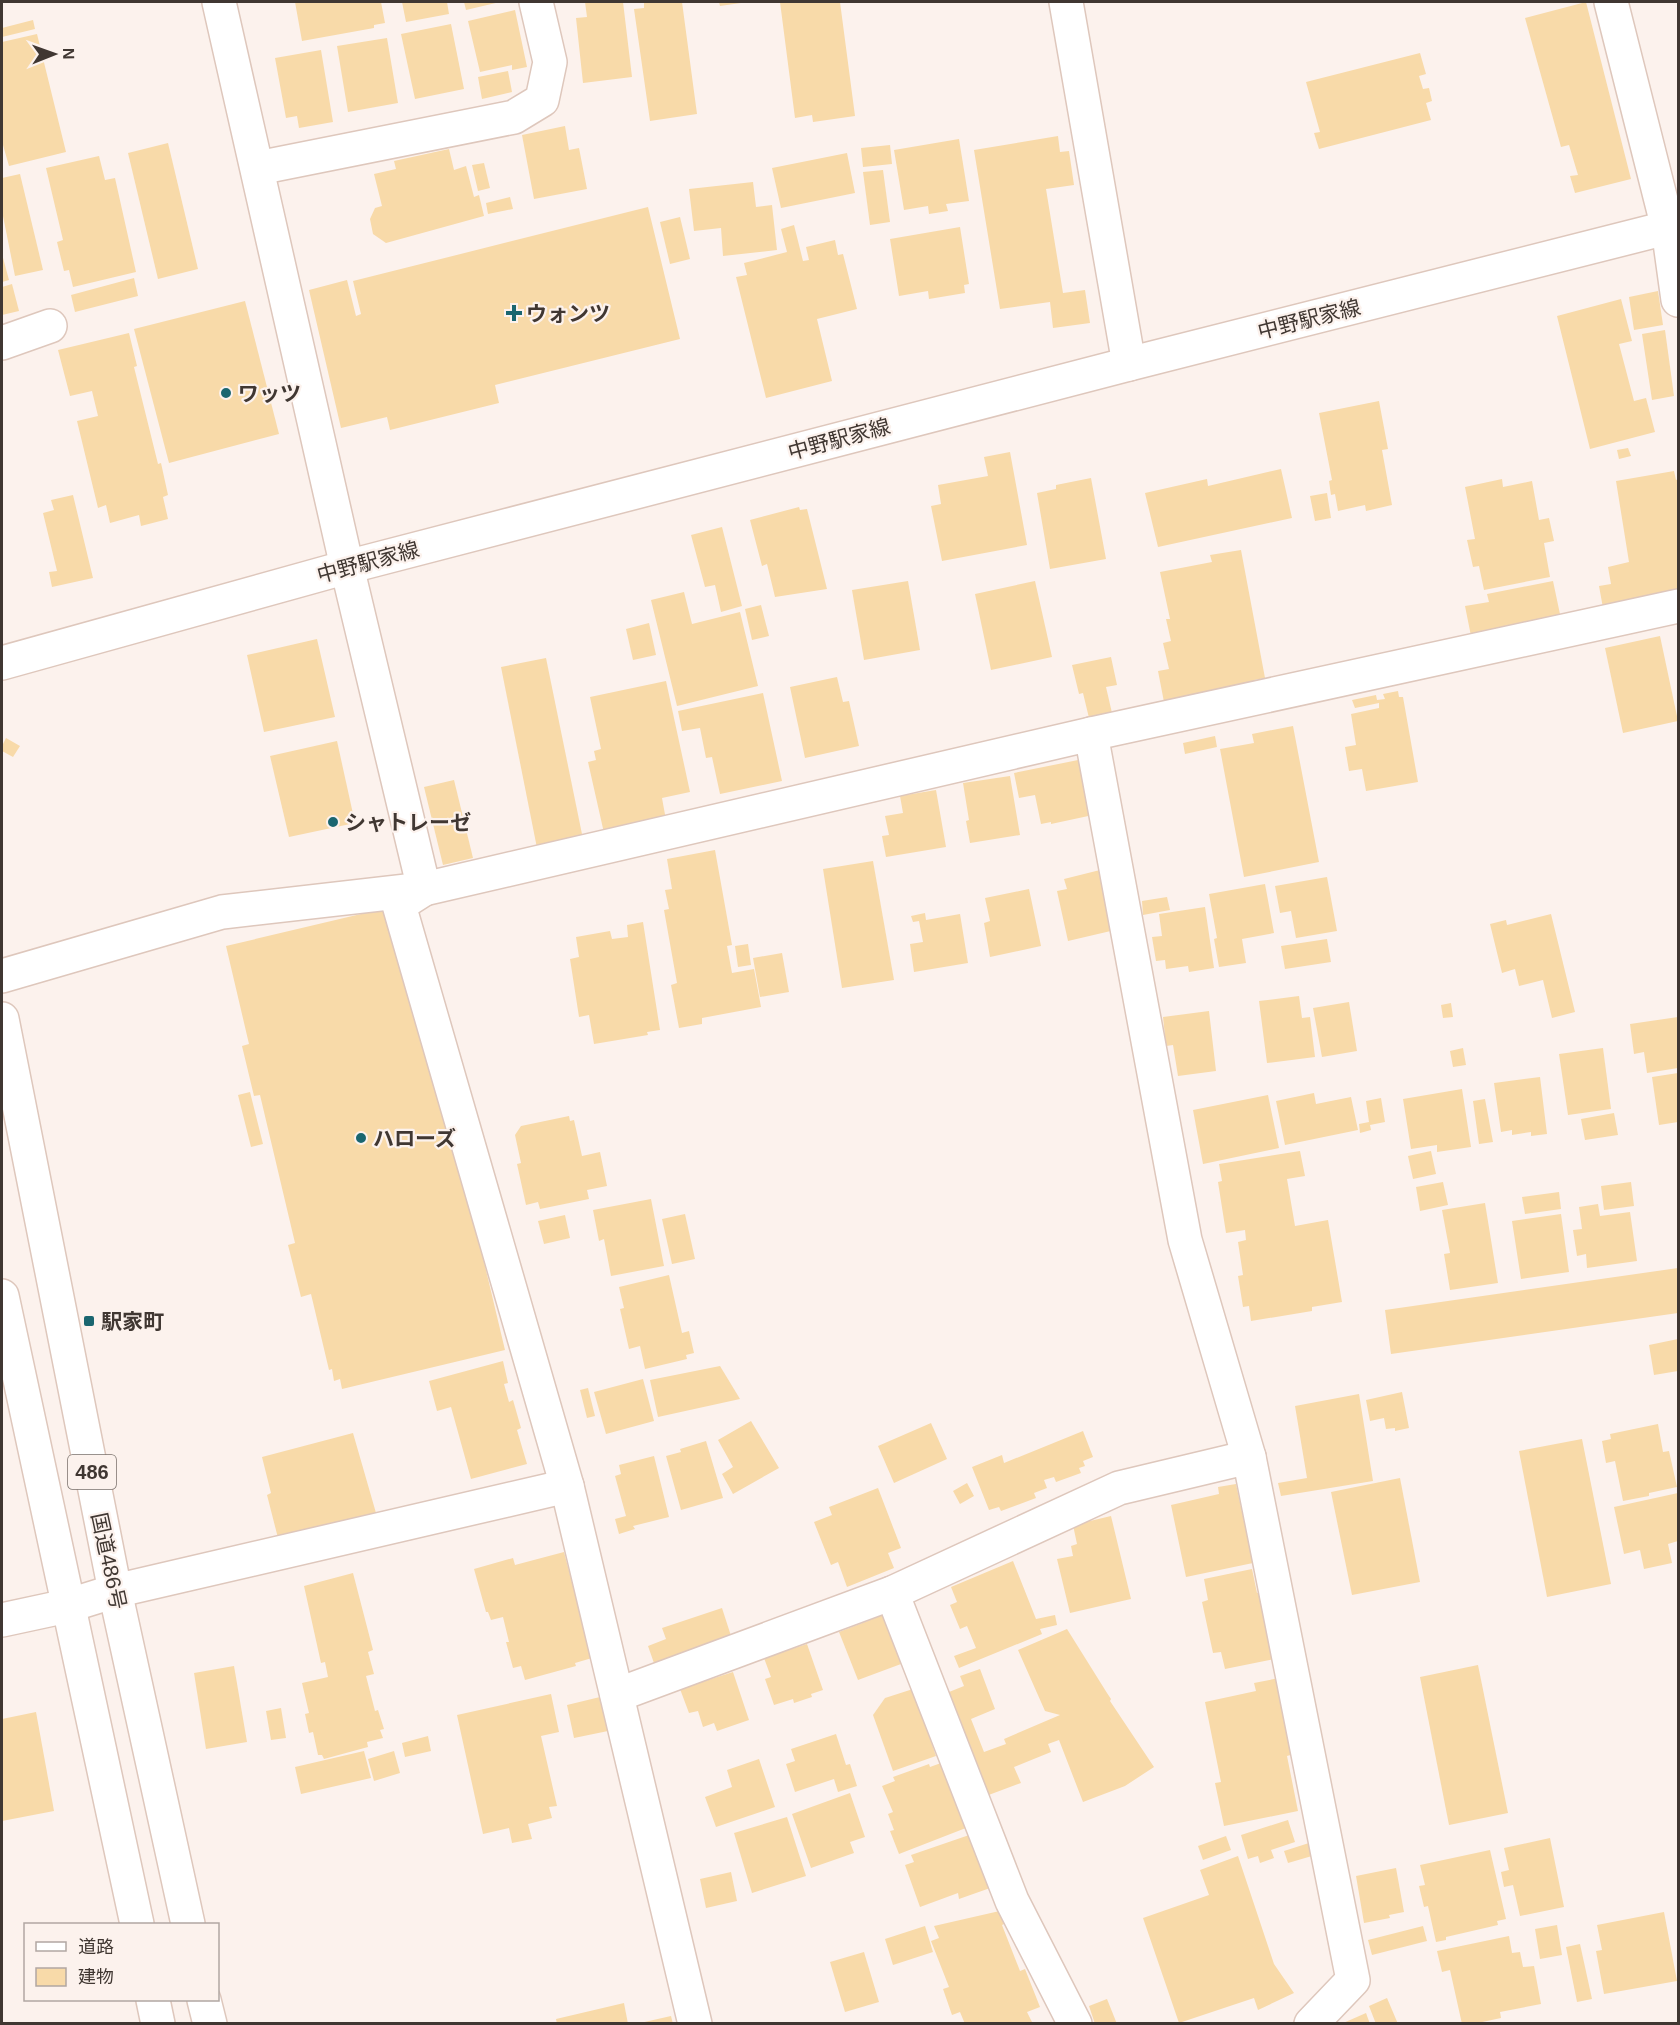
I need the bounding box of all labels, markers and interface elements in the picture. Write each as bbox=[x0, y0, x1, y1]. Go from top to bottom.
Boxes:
north arrow bbox=[24, 24, 84, 84]
text: N bbox=[60, 48, 77, 60]
street label: 中野駅家線 bbox=[1255, 295, 1363, 343]
place label: ウォンツ bbox=[526, 302, 610, 325]
marker: ウォンツ bbox=[507, 306, 521, 320]
place label: ワッツ bbox=[238, 382, 301, 405]
marker: ワッツ bbox=[219, 386, 233, 400]
street label: 中野駅家線 bbox=[785, 414, 893, 464]
street label: 中野駅家線 bbox=[314, 537, 422, 587]
place label: シャトレーゼ bbox=[345, 811, 471, 834]
marker: シャトレーゼ bbox=[326, 815, 340, 829]
place label: ハローズ bbox=[373, 1127, 456, 1150]
marker: ハローズ bbox=[354, 1131, 368, 1145]
place label: 駅家町 bbox=[101, 1310, 164, 1333]
marker: 駅家町 bbox=[82, 1314, 96, 1328]
road number: 486 bbox=[68, 1455, 116, 1489]
street label: 国道486号 bbox=[88, 1511, 130, 1611]
legend bbox=[24, 1923, 219, 2001]
text: 道路 bbox=[78, 1937, 114, 1957]
text: 建物 bbox=[78, 1967, 114, 1987]

